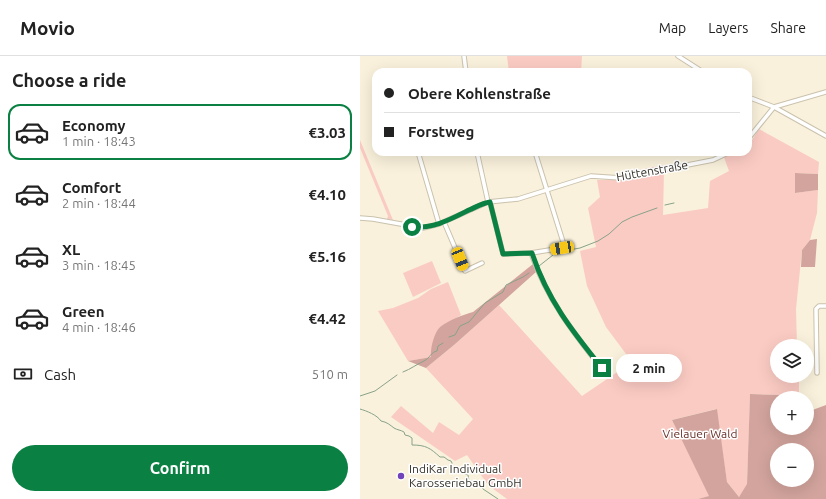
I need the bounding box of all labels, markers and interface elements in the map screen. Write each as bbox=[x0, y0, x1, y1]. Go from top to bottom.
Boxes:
text: Movio bbox=[20, 17, 75, 39]
text: Map bbox=[659, 20, 686, 36]
text: Layers bbox=[708, 20, 748, 36]
text: Share bbox=[770, 20, 806, 36]
text: Choose a ride bbox=[12, 70, 126, 90]
text: Obere Kohlenstraße bbox=[408, 85, 551, 102]
icon: car bbox=[14, 114, 50, 150]
text: Economy bbox=[62, 117, 126, 134]
text: Forstweg bbox=[408, 123, 474, 140]
text: €3.03 bbox=[308, 124, 346, 141]
text: 1 min · 18:43 bbox=[62, 134, 136, 148]
street label: Hüttenstraße bbox=[615, 158, 689, 183]
icon: car bbox=[14, 176, 50, 212]
text: Comfort bbox=[62, 179, 121, 196]
text: €4.10 bbox=[308, 186, 346, 203]
text: 2 min · 18:44 bbox=[62, 196, 136, 210]
route start bbox=[403, 218, 421, 236]
icon: car bbox=[14, 238, 50, 274]
car bbox=[549, 240, 575, 256]
text: XL bbox=[62, 241, 80, 258]
car bbox=[450, 246, 470, 272]
text: €5.16 bbox=[308, 248, 346, 265]
text: 3 min · 18:45 bbox=[62, 258, 136, 272]
icon: car bbox=[14, 300, 50, 336]
text: Green bbox=[62, 303, 104, 320]
text: €4.42 bbox=[308, 310, 346, 327]
text: 4 min · 18:46 bbox=[62, 320, 136, 334]
map controls bbox=[770, 339, 814, 487]
button: layers bbox=[770, 339, 814, 383]
callout: 2 min bbox=[616, 354, 682, 382]
route end bbox=[593, 359, 611, 377]
text: 2 min bbox=[633, 361, 665, 375]
icon: cash bbox=[12, 363, 34, 385]
text: Cash bbox=[44, 366, 76, 383]
text: 510 m bbox=[312, 367, 348, 381]
button: + bbox=[770, 391, 814, 435]
park label: Vielauer Wald bbox=[663, 427, 737, 440]
button: − bbox=[770, 443, 814, 487]
button: Confirm bbox=[12, 445, 348, 491]
place label: IndiKar Individual Karosseriebau GmbH bbox=[409, 462, 522, 489]
marker: IndiKar Individual Karosseriebau GmbH bbox=[396, 471, 406, 481]

